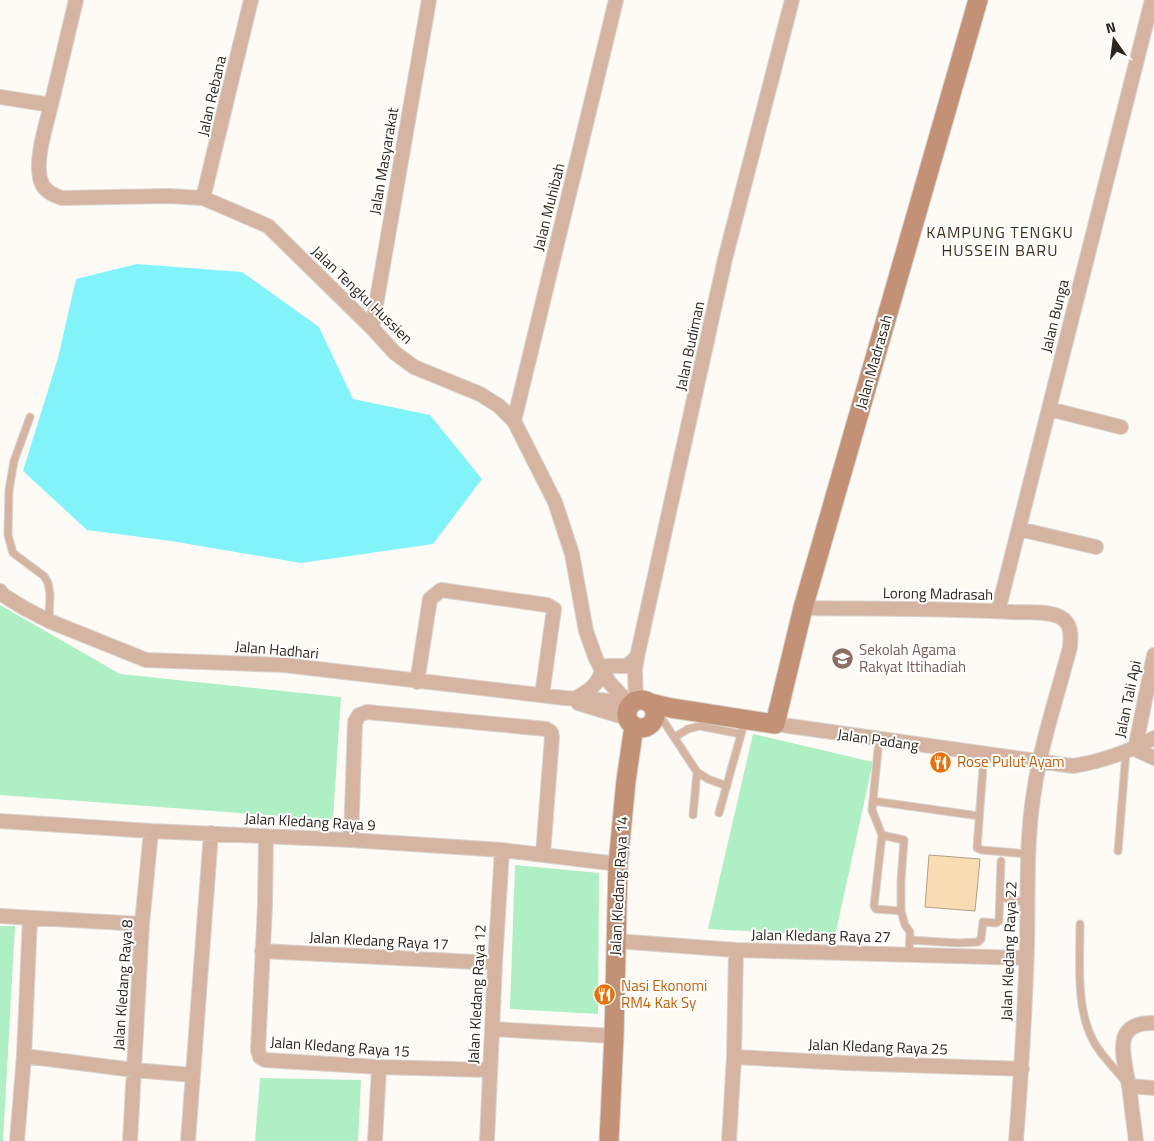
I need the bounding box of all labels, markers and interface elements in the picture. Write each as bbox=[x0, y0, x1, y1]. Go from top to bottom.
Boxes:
north arrow bbox=[1089, 15, 1139, 65]
text: N bbox=[1103, 16, 1118, 38]
street label: Jalan Rebana bbox=[191, 53, 232, 138]
street label: Jalan Masyarakat bbox=[363, 105, 404, 216]
street label: Jalan Muhibah bbox=[527, 161, 571, 253]
district label: KAMPUNG TENGKU HUSSEIN BARU bbox=[926, 220, 1074, 262]
street label: Jalan Tengku Hussien bbox=[306, 240, 418, 349]
street label: Jalan Bunga bbox=[1034, 276, 1075, 355]
street label: Jalan Budiman bbox=[669, 299, 710, 393]
street label: Jalan Madrasah bbox=[849, 312, 898, 412]
street label: Lorong Madrasah bbox=[883, 581, 993, 606]
street label: Jalan Hadhari bbox=[234, 634, 320, 665]
place label: Sekolah Agama Rakyat Ittihadiah bbox=[859, 638, 966, 678]
school or university icon: Sekolah Agama Rakyat Ittihadiah bbox=[831, 647, 855, 671]
street label: Jalan Tali Api bbox=[1108, 658, 1147, 740]
street label: Jalan Padang bbox=[836, 722, 920, 757]
restaurant icon: Rose Pulut Ayam bbox=[929, 750, 953, 774]
place label: Rose Pulut Ayam bbox=[957, 750, 1065, 773]
street label: Jalan Kledang Raya 9 bbox=[244, 807, 376, 836]
street label: Jalan Kledang Raya 14 bbox=[603, 816, 634, 956]
street label: Jalan Kledang Raya 22 bbox=[995, 881, 1022, 1021]
street label: Jalan Kledang Raya 8 bbox=[106, 919, 139, 1051]
street label: Jalan Kledang Raya 27 bbox=[751, 923, 891, 948]
street label: Jalan Kledang Raya 12 bbox=[461, 924, 492, 1064]
street label: Jalan Kledang Raya 17 bbox=[309, 925, 449, 956]
place label: Nasi Ekonomi RM4 Kak Sy bbox=[621, 974, 707, 1014]
restaurant icon: Nasi Ekonomi RM4 Kak Sy bbox=[593, 983, 617, 1007]
street label: Jalan Kledang Raya 15 bbox=[270, 1030, 411, 1063]
street label: Jalan Kledang Raya 25 bbox=[808, 1033, 948, 1060]

